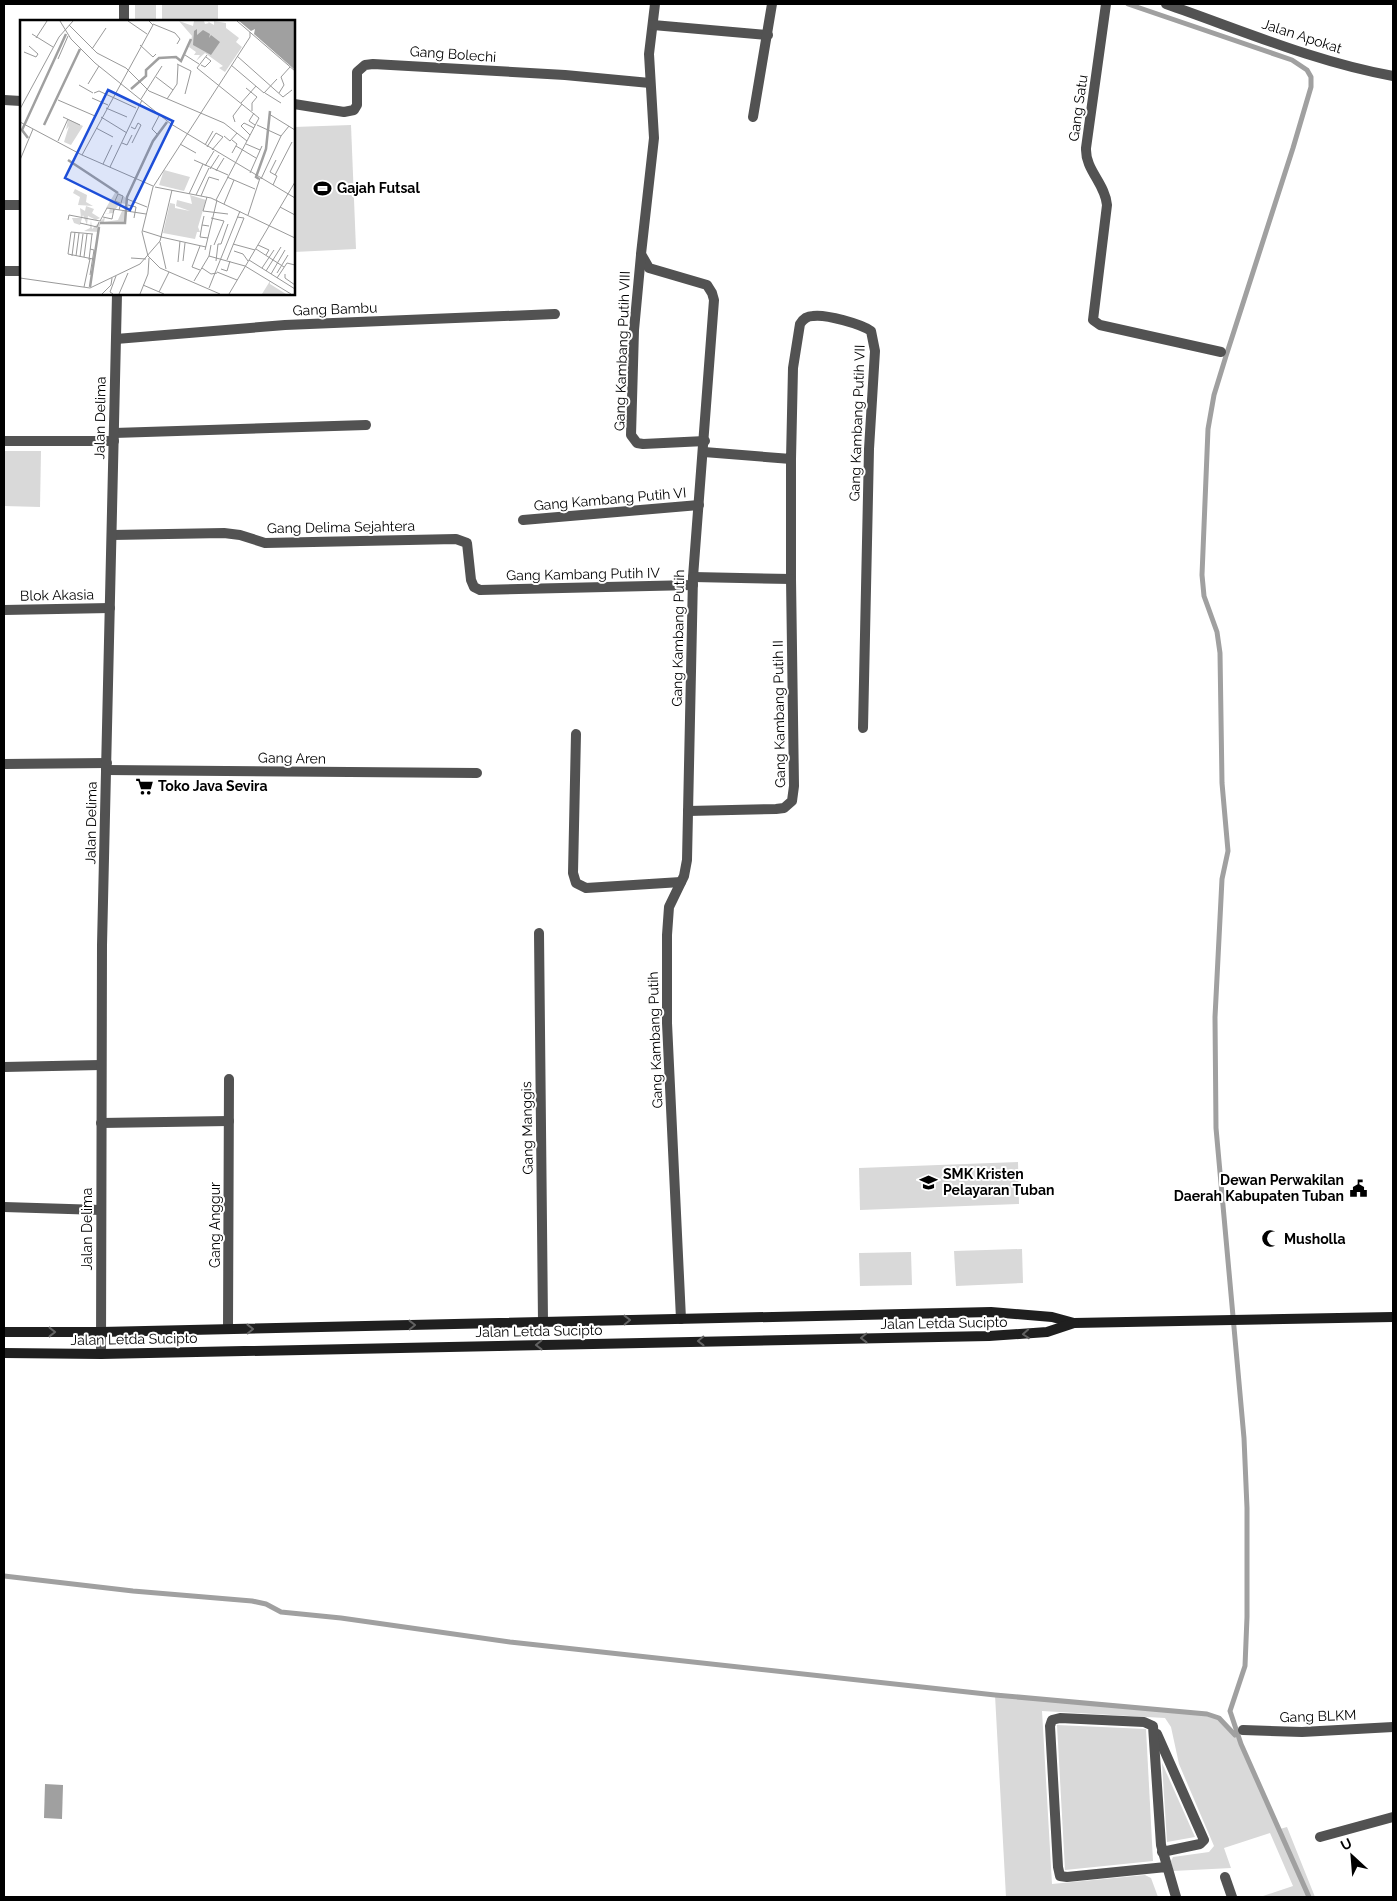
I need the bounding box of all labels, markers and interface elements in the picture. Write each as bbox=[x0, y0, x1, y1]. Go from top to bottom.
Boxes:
street label: Jalan Apokat bbox=[1260, 16, 1344, 57]
inset map bbox=[20, 20, 295, 295]
street label: Gang Bolechi bbox=[409, 43, 497, 65]
street label: Gang Satu bbox=[1065, 74, 1091, 142]
sports icon: Gajah Futsal bbox=[313, 178, 333, 198]
place label: Gajah Futsal bbox=[337, 180, 420, 196]
street label: Gang Kambang Putih VIII bbox=[611, 271, 633, 431]
street label: Gang Bambu bbox=[292, 300, 378, 318]
street label: Gang Kambang Putih VII bbox=[846, 344, 868, 502]
street label: Jalan Delima bbox=[91, 376, 109, 460]
street label: Gang Kambang Putih VI bbox=[533, 484, 687, 514]
street label: Gang Delima Sejahtera bbox=[267, 518, 415, 536]
street label: Gang Kambang Putih IV bbox=[506, 565, 660, 583]
street label: Gang Kambang Putih bbox=[669, 569, 687, 707]
street label: Blok Akasia bbox=[20, 586, 94, 604]
street label: Gang Kambang Putih II bbox=[770, 640, 788, 788]
street label: Gang Aren bbox=[258, 749, 326, 767]
supermarket icon: Toko Java Sevira bbox=[134, 776, 154, 796]
place label: Toko Java Sevira bbox=[158, 778, 268, 794]
street label: Jalan Delima bbox=[82, 781, 100, 865]
street label: Gang Kambang Putih bbox=[645, 971, 665, 1109]
street label: Gang Manggis bbox=[518, 1081, 536, 1175]
place label: SMK Kristen Pelayaran Tuban bbox=[943, 1166, 1054, 1198]
school or university icon: SMK Kristen Pelayaran Tuban bbox=[919, 1172, 939, 1192]
place label: Dewan Perwakilan Daerah Kabupaten Tuban bbox=[1174, 1172, 1344, 1204]
public building icon: Dewan Perwakilan Daerah Kabupaten Tuban bbox=[1348, 1178, 1368, 1198]
street label: Gang Anggur bbox=[207, 1182, 223, 1268]
street label: Jalan Delima bbox=[79, 1188, 95, 1271]
mosque icon: Musholla bbox=[1260, 1229, 1280, 1249]
place label: Musholla bbox=[1284, 1231, 1346, 1247]
street label: Jalan Letda Sucipto bbox=[880, 1314, 1008, 1332]
one-way arrow bbox=[624, 1315, 632, 1326]
one-way arrow bbox=[409, 1320, 417, 1330]
street label: Jalan Letda Sucipto bbox=[475, 1322, 603, 1340]
one-way arrow bbox=[246, 1324, 254, 1334]
one-way arrow bbox=[49, 1327, 57, 1337]
one-way arrow bbox=[1022, 1328, 1030, 1339]
street label: Jalan Letda Sucipto bbox=[70, 1330, 198, 1348]
one-way arrow bbox=[860, 1333, 868, 1343]
one-way arrow bbox=[697, 1336, 705, 1347]
one-way arrow bbox=[535, 1340, 542, 1350]
street label: Gang BLKM bbox=[1279, 1707, 1357, 1725]
north arrow bbox=[1327, 1831, 1377, 1881]
text: U bbox=[1338, 1835, 1355, 1854]

